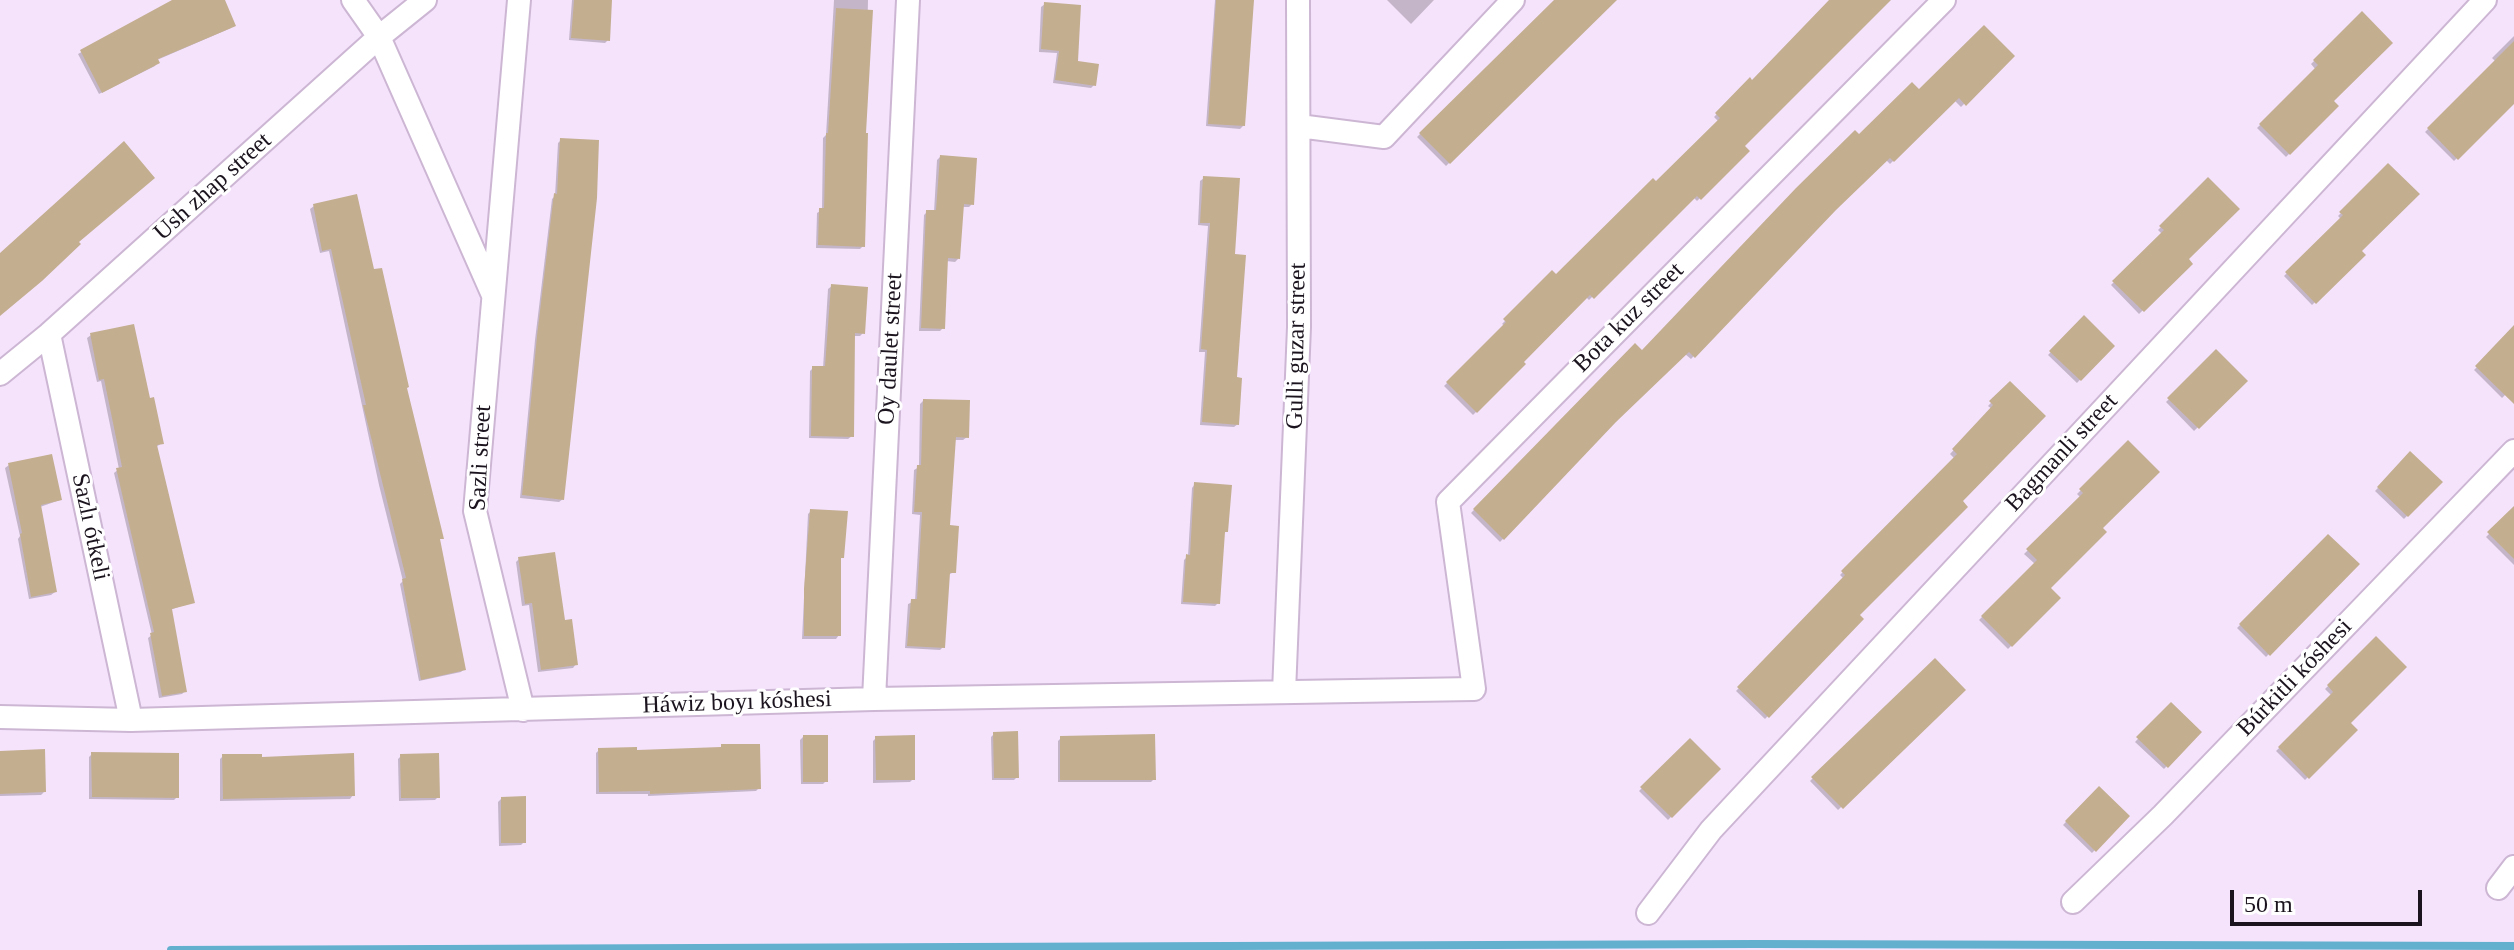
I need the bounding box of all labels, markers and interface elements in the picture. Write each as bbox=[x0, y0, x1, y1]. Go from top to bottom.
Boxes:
street label: Ush zhap street bbox=[148, 127, 278, 247]
street label: Bota kuz street bbox=[1568, 257, 1690, 379]
street label: Gulli guzar street bbox=[1281, 262, 1313, 430]
street label: Oy daulet street bbox=[873, 272, 909, 426]
street label: Bagmanli street bbox=[2000, 388, 2124, 518]
street label: Sazli street bbox=[464, 404, 498, 512]
street label: Sazlı ótkeli bbox=[65, 471, 115, 583]
street label: Búrkitli kóshesi bbox=[2232, 613, 2358, 743]
street label: Háwiz boyı kóshesi bbox=[642, 685, 832, 721]
scale bar bbox=[2234, 874, 2426, 924]
text: 50 m bbox=[2244, 891, 2293, 917]

